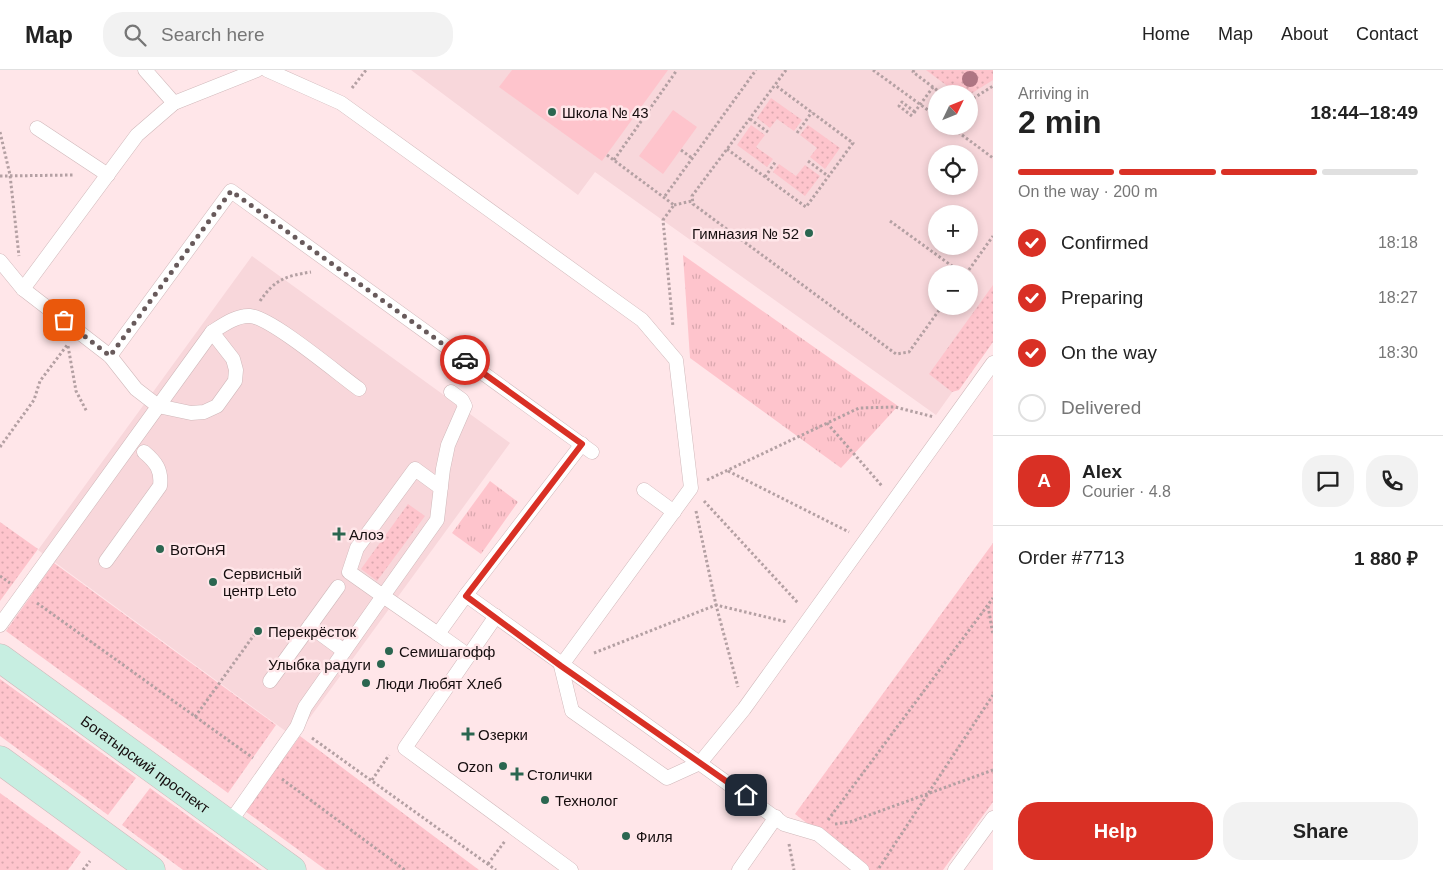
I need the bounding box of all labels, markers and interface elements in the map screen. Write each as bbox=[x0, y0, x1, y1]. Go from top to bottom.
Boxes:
search box bbox=[103, 12, 453, 57]
text: Map bbox=[25, 21, 73, 48]
icon: search bbox=[121, 21, 149, 49]
text: Search here bbox=[161, 24, 265, 45]
text: Home bbox=[1142, 24, 1190, 44]
text: Map bbox=[1218, 24, 1253, 44]
text: About bbox=[1281, 24, 1328, 44]
text: Contact bbox=[1356, 24, 1418, 44]
north arrow bbox=[928, 85, 978, 135]
map controls bbox=[928, 85, 978, 315]
text: Arriving in bbox=[1018, 85, 1089, 102]
text: 18:44–18:49 bbox=[1310, 102, 1418, 123]
place label: Школа № 43 bbox=[562, 104, 649, 121]
text: 2 min bbox=[1018, 104, 1102, 140]
marker: Школа № 43 bbox=[546, 106, 558, 118]
button: locate bbox=[928, 145, 978, 195]
text: On the way · 200 m bbox=[1018, 183, 1158, 200]
button: + bbox=[928, 205, 978, 255]
place label: Гимназия № 52 bbox=[692, 225, 799, 242]
marker: Гимназия № 52 bbox=[803, 227, 815, 239]
icon: check bbox=[1018, 229, 1046, 257]
text: Confirmed bbox=[1061, 232, 1149, 253]
text: 18:18 bbox=[1378, 234, 1418, 251]
button: − bbox=[928, 265, 978, 315]
icon: check bbox=[1018, 284, 1046, 312]
text: Preparing bbox=[1061, 287, 1143, 308]
text: 18:27 bbox=[1378, 289, 1418, 306]
pin bbox=[43, 299, 85, 341]
icon: bag bbox=[50, 306, 78, 334]
courier bbox=[440, 335, 490, 385]
icon: check bbox=[1018, 339, 1046, 367]
text: On the way bbox=[1061, 342, 1157, 363]
text: 18:30 bbox=[1378, 344, 1418, 361]
icon: car bbox=[451, 346, 479, 374]
text: Delivered bbox=[1061, 397, 1141, 418]
button: chat bbox=[1302, 455, 1354, 507]
button: phone bbox=[1366, 455, 1418, 507]
text: Alex bbox=[1082, 461, 1122, 482]
text: A bbox=[1037, 470, 1051, 491]
text: Courier · 4.8 bbox=[1082, 483, 1171, 500]
place label: Алоэ bbox=[349, 526, 384, 543]
marker: Алоэ bbox=[333, 528, 345, 540]
place label: ВотОнЯ bbox=[170, 541, 226, 558]
marker: ВотОнЯ bbox=[154, 543, 166, 555]
text: Order #7713 bbox=[1018, 547, 1125, 568]
text: 1 880 ₽ bbox=[1354, 548, 1418, 569]
place label: Сервисный центр Leto bbox=[223, 565, 302, 599]
marker: Сервисный центр Leto bbox=[207, 576, 219, 588]
place label: Перекрёсток bbox=[268, 623, 357, 640]
marker: Перекрёсток bbox=[252, 625, 264, 637]
place label: Семишагофф bbox=[399, 643, 495, 660]
marker: Семишагофф bbox=[383, 645, 395, 657]
place label: Улыбка радуги bbox=[268, 656, 371, 673]
marker: Улыбка радуги bbox=[375, 658, 387, 670]
place label: Люди Любят Хлеб bbox=[376, 675, 502, 692]
marker: Люди Любят Хлеб bbox=[360, 677, 372, 689]
street label: Богатырский проспект bbox=[78, 711, 213, 816]
place label: Озерки bbox=[478, 726, 528, 743]
marker: Озерки bbox=[462, 728, 474, 740]
place label: Ozon bbox=[457, 758, 493, 775]
marker: Ozon bbox=[497, 760, 509, 772]
place label: Столички bbox=[527, 766, 592, 783]
marker: Столички bbox=[511, 768, 523, 780]
pin bbox=[725, 774, 767, 816]
icon: home bbox=[732, 781, 760, 809]
place label: Технолог bbox=[555, 792, 618, 809]
marker: Технолог bbox=[539, 794, 551, 806]
button: Help bbox=[1018, 802, 1213, 860]
button: Share bbox=[1223, 802, 1418, 860]
place label: Филя bbox=[636, 828, 673, 845]
marker: Филя bbox=[620, 830, 632, 842]

